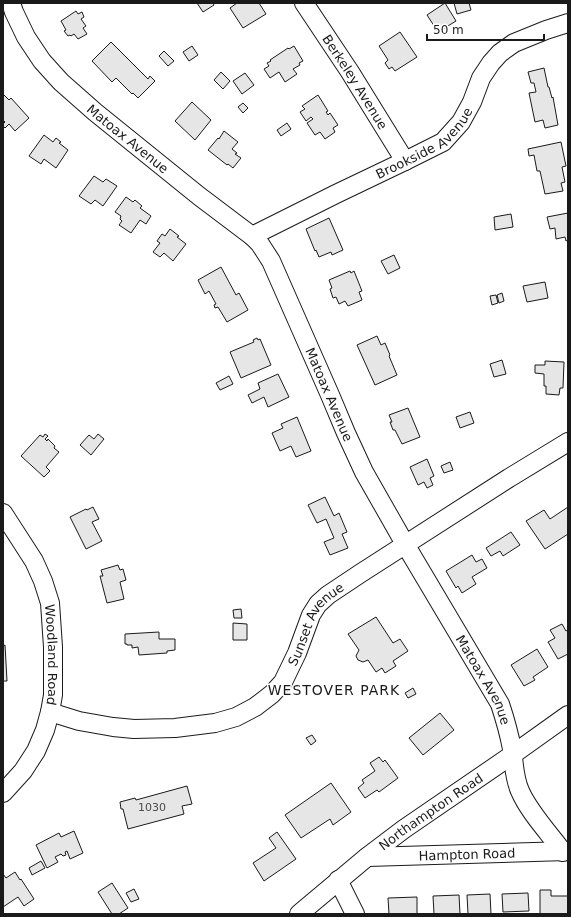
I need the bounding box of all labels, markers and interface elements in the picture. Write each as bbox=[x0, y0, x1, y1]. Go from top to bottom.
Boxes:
scale bar bbox=[427, 16, 544, 42]
text: 50 m bbox=[433, 23, 464, 37]
street label: Berkeley Avenue bbox=[319, 32, 390, 132]
street label: Matoax Avenue bbox=[84, 102, 171, 176]
street label: Brookside Avenue bbox=[373, 105, 475, 182]
street label: Matoax Avenue bbox=[302, 346, 356, 444]
street label: Sunset Avenue bbox=[285, 580, 347, 668]
street label: Woodland Road bbox=[42, 604, 60, 706]
street label: Matoax Avenue bbox=[453, 632, 513, 727]
district label: WESTOVER PARK bbox=[268, 682, 400, 698]
street label: Northampton Road bbox=[376, 770, 486, 853]
house number: 1030 bbox=[138, 801, 166, 814]
street label: Hampton Road bbox=[418, 846, 516, 863]

